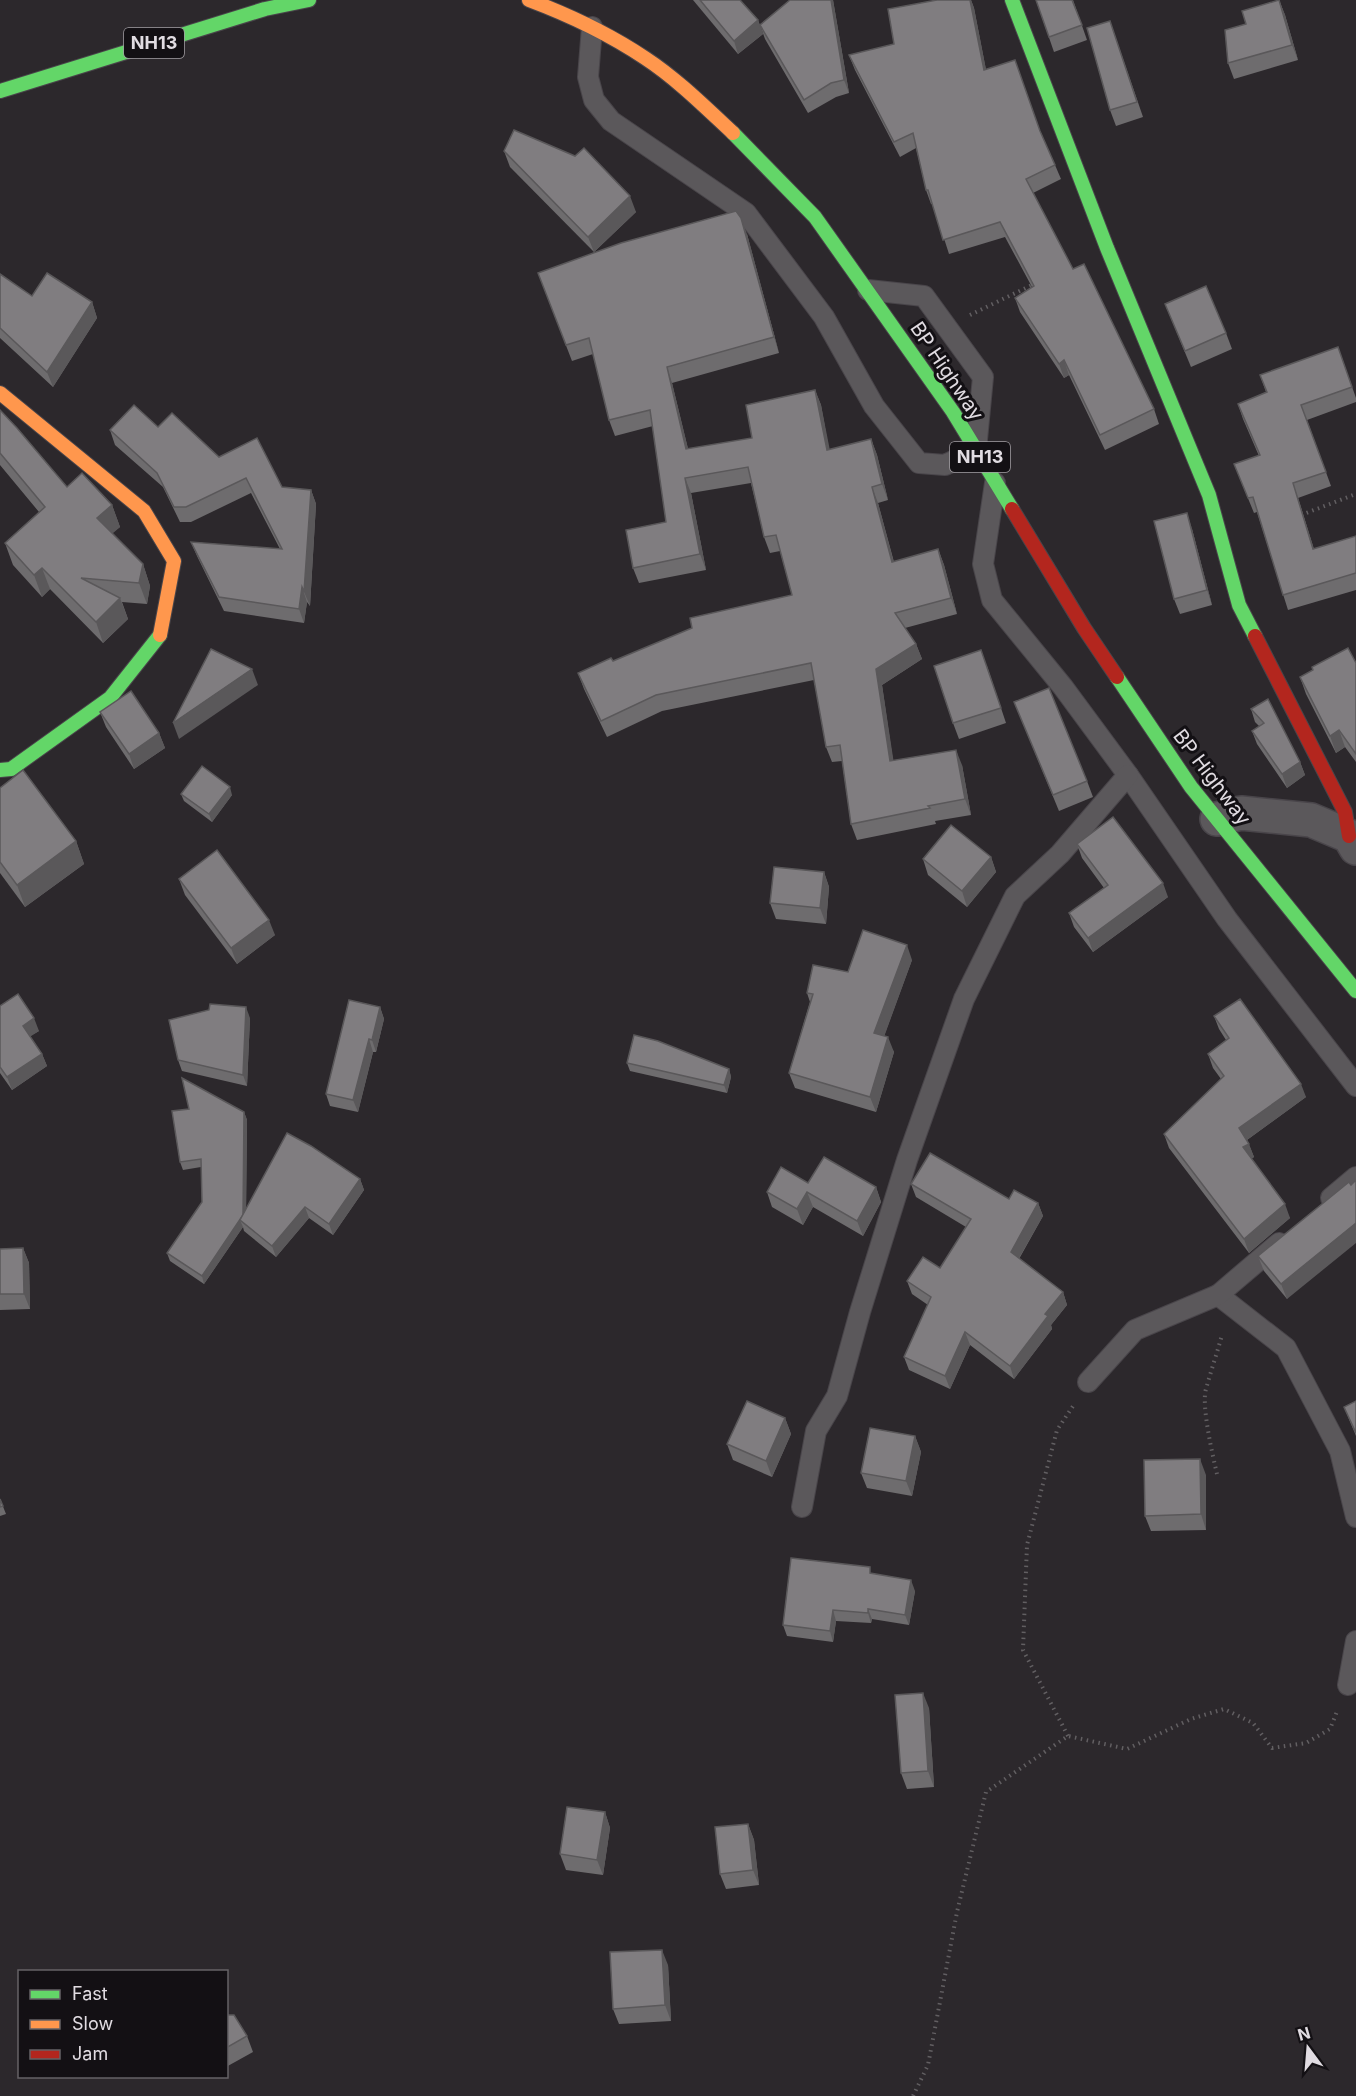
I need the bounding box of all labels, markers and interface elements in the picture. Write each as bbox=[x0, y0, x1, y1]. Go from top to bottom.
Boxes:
road number: NH13 bbox=[124, 28, 184, 58]
street label: BP Highway bbox=[905, 317, 989, 425]
road number: NH13 bbox=[950, 442, 1010, 472]
street label: BP Highway bbox=[1168, 724, 1256, 830]
legend bbox=[18, 1970, 228, 2078]
text: Fast bbox=[72, 1983, 108, 2004]
text: Slow bbox=[72, 2013, 113, 2034]
north arrow bbox=[1278, 2018, 1338, 2078]
text: N bbox=[1295, 2022, 1312, 2045]
text: Jam bbox=[72, 2043, 108, 2064]

